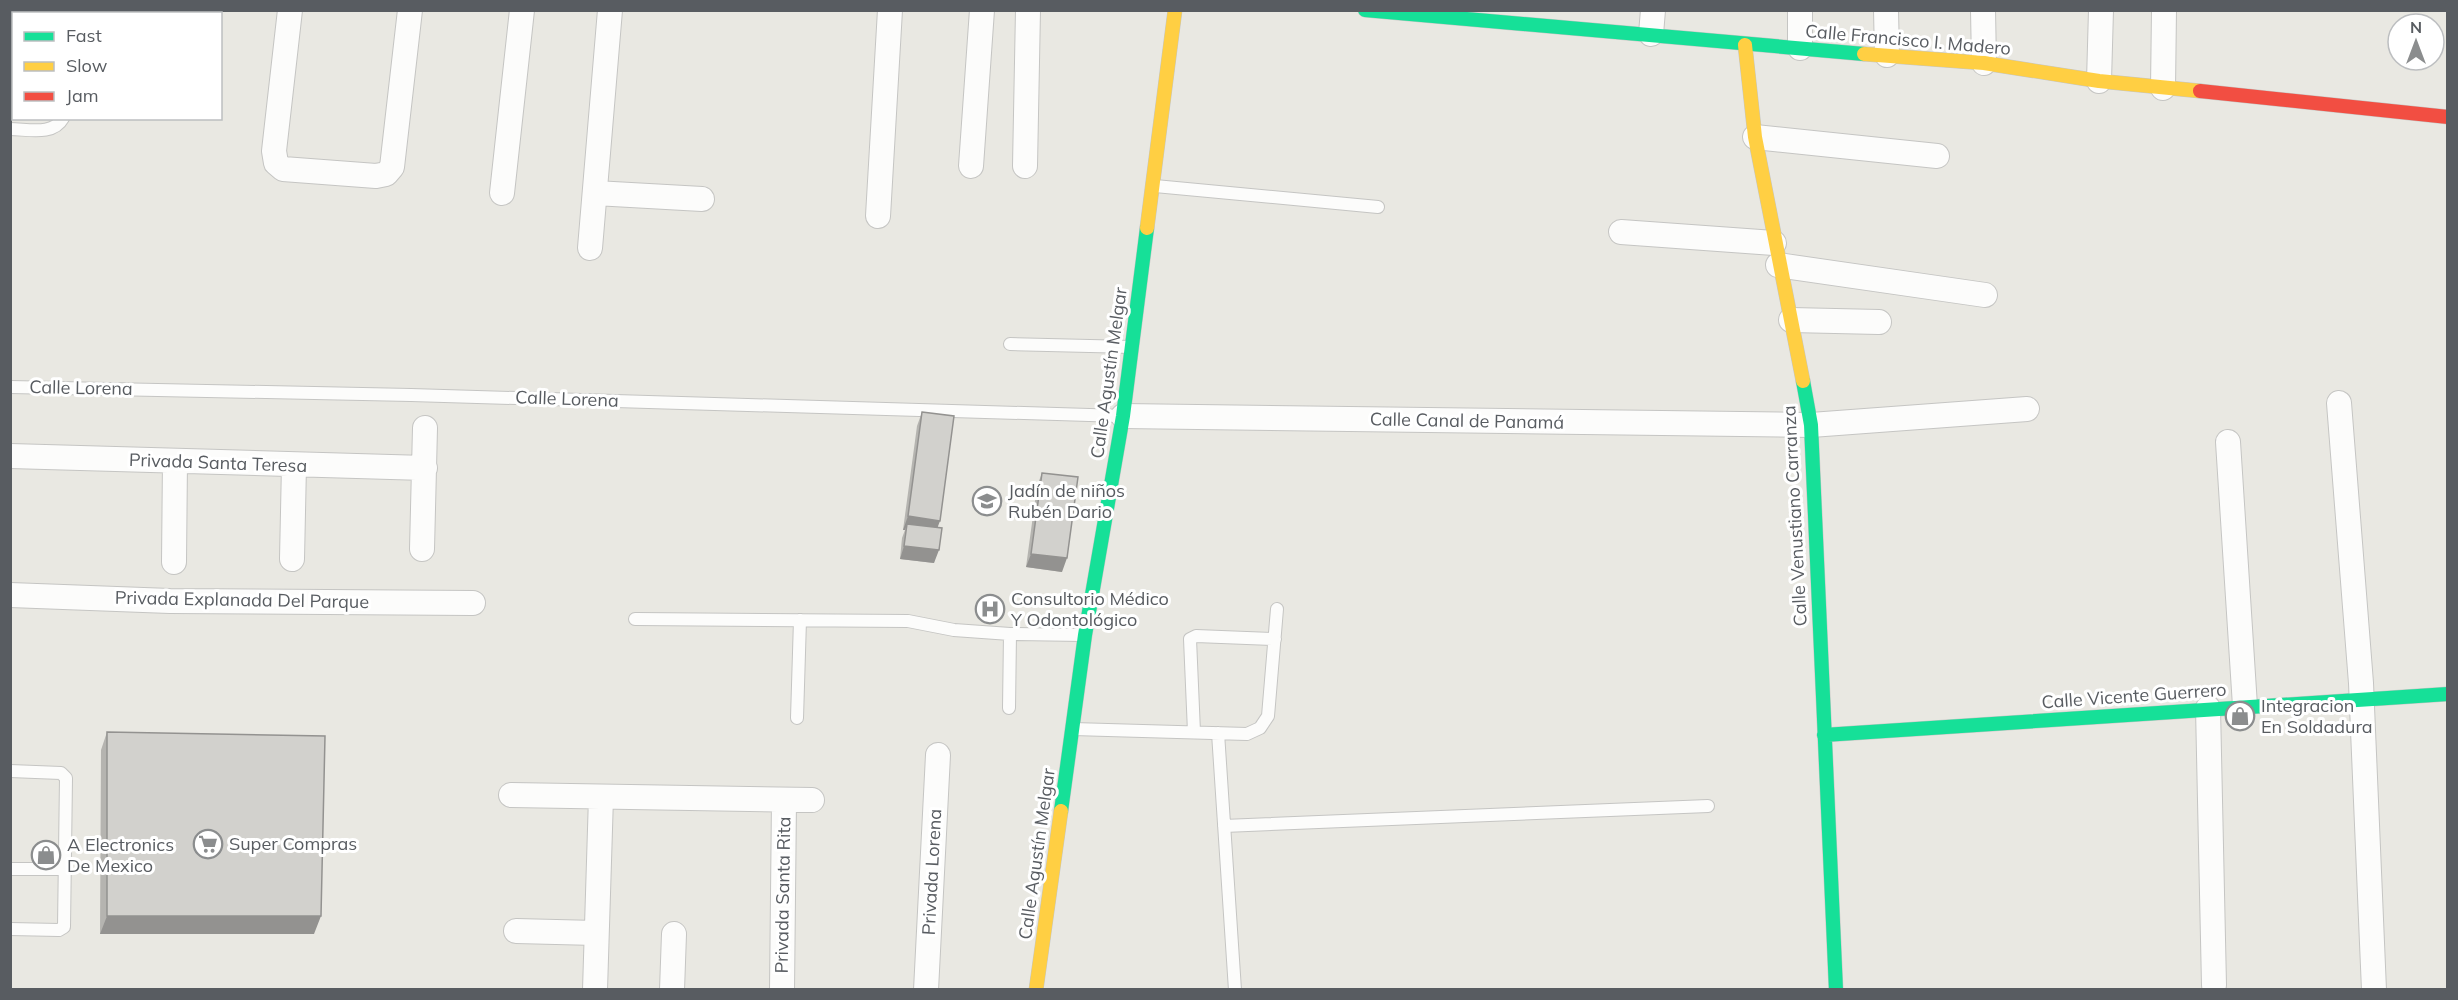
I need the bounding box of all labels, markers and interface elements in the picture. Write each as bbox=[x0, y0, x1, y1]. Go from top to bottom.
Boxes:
legend bbox=[12, 12, 222, 120]
north arrow bbox=[2386, 12, 2446, 72]
text: N bbox=[2410, 17, 2422, 37]
street label: Calle Francisco I. Madero bbox=[1804, 19, 2012, 60]
text: Fast bbox=[66, 24, 102, 47]
text: Slow bbox=[66, 54, 108, 77]
text: Jam bbox=[66, 84, 99, 107]
street label: Calle Agustín Melgar bbox=[1085, 285, 1132, 460]
street label: Calle Lorena bbox=[29, 375, 133, 400]
street label: Calle Lorena bbox=[515, 385, 619, 412]
street label: Calle Venustiano Carranza bbox=[1777, 405, 1812, 627]
street label: Calle Canal de Panamá bbox=[1370, 407, 1564, 434]
street label: Privada Santa Teresa bbox=[128, 448, 308, 477]
place label: Jadín de niños Rubén Dario bbox=[1008, 479, 1125, 523]
school or university icon: Jadín de niños Rubén Dario bbox=[971, 485, 1003, 517]
street label: Privada Explanada Del Parque bbox=[115, 586, 369, 613]
place label: Consultorio Médico Y Odontológico bbox=[1010, 587, 1169, 631]
hospital icon: Consultorio Médico Y Odontológico bbox=[974, 593, 1006, 625]
street label: Calle Vicente Guerrero bbox=[2041, 678, 2227, 713]
place label: Integracion En Soldadura bbox=[2261, 694, 2373, 738]
shop icon: Integracion En Soldadura bbox=[2224, 700, 2256, 732]
street label: Calle Agustín Melgar bbox=[1013, 766, 1060, 941]
street label: Privada Lorena bbox=[917, 808, 946, 936]
street label: Privada Santa Rita bbox=[770, 816, 795, 974]
supermarket icon: Super Compras bbox=[192, 828, 224, 860]
place label: Super Compras bbox=[229, 832, 357, 855]
place label: A Electronics De Mexico bbox=[67, 833, 174, 877]
shop icon: A Electronics De Mexico bbox=[30, 839, 62, 871]

